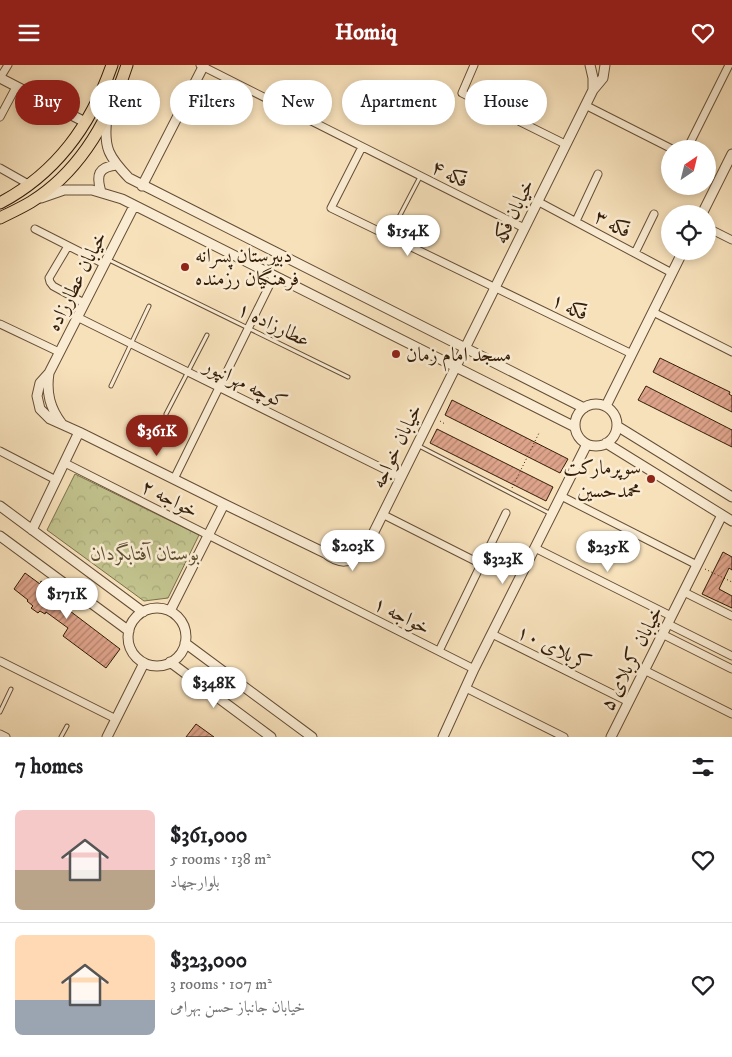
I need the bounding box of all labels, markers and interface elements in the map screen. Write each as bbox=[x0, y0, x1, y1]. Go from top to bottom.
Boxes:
icon: menu bbox=[15, 19, 43, 47]
text: Homiq bbox=[335, 19, 397, 46]
icon: heart bbox=[689, 19, 717, 47]
chip: Buy bbox=[15, 80, 80, 125]
chip: Rent bbox=[90, 80, 160, 125]
chip: Filters bbox=[170, 80, 253, 125]
chip: New bbox=[263, 80, 332, 125]
chip: Apartment bbox=[342, 80, 455, 125]
chip: House bbox=[465, 80, 547, 125]
north arrow bbox=[661, 140, 716, 195]
map controls bbox=[661, 140, 716, 260]
street label: فکه ۴ bbox=[427, 155, 472, 194]
street label: خیابان فکه bbox=[488, 175, 541, 248]
street label: فکه ۳ bbox=[590, 204, 635, 244]
button: locate bbox=[661, 205, 716, 260]
pin: $154K bbox=[373, 215, 443, 257]
text: $154K bbox=[387, 221, 429, 241]
street label: خیابان عطارزاده bbox=[42, 228, 113, 336]
place label: دبیرستان پسرانه فرهنگیان رزمنده bbox=[195, 244, 299, 292]
marker: دبیرستان پسرانه فرهنگیان رزمنده bbox=[179, 261, 191, 273]
street label: فکه ۱ bbox=[547, 288, 592, 327]
street label: عطارزاده ۱ bbox=[233, 297, 314, 354]
place label: مسجد امام زمان bbox=[406, 343, 511, 372]
marker: مسجد امام زمان bbox=[390, 348, 402, 360]
street label: کوچه مهرانپور bbox=[198, 353, 291, 415]
street label: خیابان خواجه bbox=[366, 400, 428, 493]
pin: $361K bbox=[122, 415, 192, 457]
text: $361K bbox=[137, 421, 177, 441]
place label: سوپرمارکت محمدحسین bbox=[563, 456, 641, 504]
marker: سوپرمارکت محمدحسین bbox=[645, 473, 657, 485]
street label: خواجه ۲ bbox=[137, 475, 202, 524]
pin: $203K bbox=[318, 529, 388, 572]
pin: $235K bbox=[573, 531, 643, 573]
text: $203K bbox=[332, 536, 374, 556]
text: $235K bbox=[587, 537, 629, 557]
park label: بوستان آفتابگردان bbox=[91, 541, 200, 567]
pin: $323K bbox=[468, 543, 538, 585]
text: $323K bbox=[483, 549, 523, 569]
pin: $171K bbox=[32, 577, 102, 620]
text: $171K bbox=[47, 584, 87, 604]
street label: خواجه ۱ bbox=[369, 592, 434, 641]
street label: خیابان کربلای ۵ bbox=[595, 602, 669, 715]
street label: کربلای ۱۰ bbox=[512, 620, 594, 677]
pin: $348K bbox=[179, 667, 249, 709]
text: $348K bbox=[192, 673, 236, 693]
icon: filters bbox=[689, 753, 717, 781]
text: 7 homes bbox=[15, 754, 83, 780]
text: $361,000 bbox=[170, 823, 247, 849]
icon: home bbox=[55, 830, 115, 890]
icon: heart bbox=[689, 846, 717, 874]
text: 5 rooms · 138 m² bbox=[170, 849, 271, 869]
text: بلوارجهاد bbox=[170, 872, 220, 892]
text: $323,000 bbox=[170, 948, 247, 974]
icon: home bbox=[55, 955, 115, 1015]
icon: heart bbox=[689, 971, 717, 999]
text: 3 rooms · 107 m² bbox=[170, 974, 272, 994]
text: خیابان جانباز حسن بهرامی bbox=[170, 997, 305, 1017]

